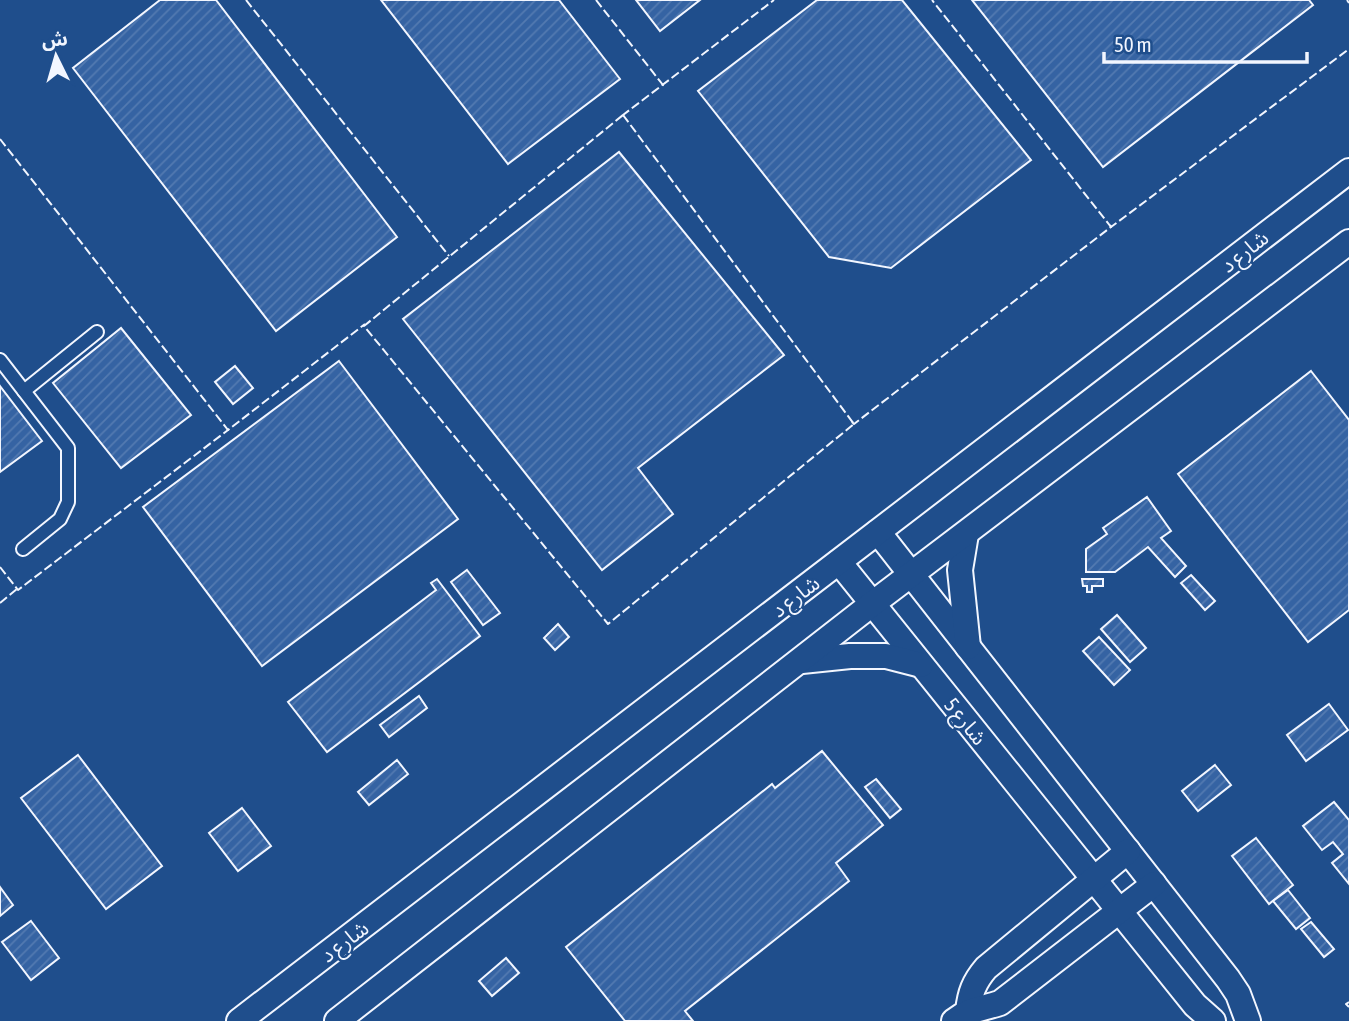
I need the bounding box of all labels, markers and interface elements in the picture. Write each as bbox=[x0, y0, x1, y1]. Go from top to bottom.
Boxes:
north arrow bbox=[21, 21, 91, 91]
scale bar bbox=[1104, 21, 1307, 65]
text: ش bbox=[41, 27, 68, 51]
text: 50 m bbox=[1114, 32, 1152, 56]
street label: شارع د bbox=[1215, 225, 1275, 280]
street label: شارع د bbox=[766, 570, 826, 625]
street label: شارع 5 bbox=[937, 693, 992, 752]
street label: شارع د bbox=[315, 915, 375, 970]

